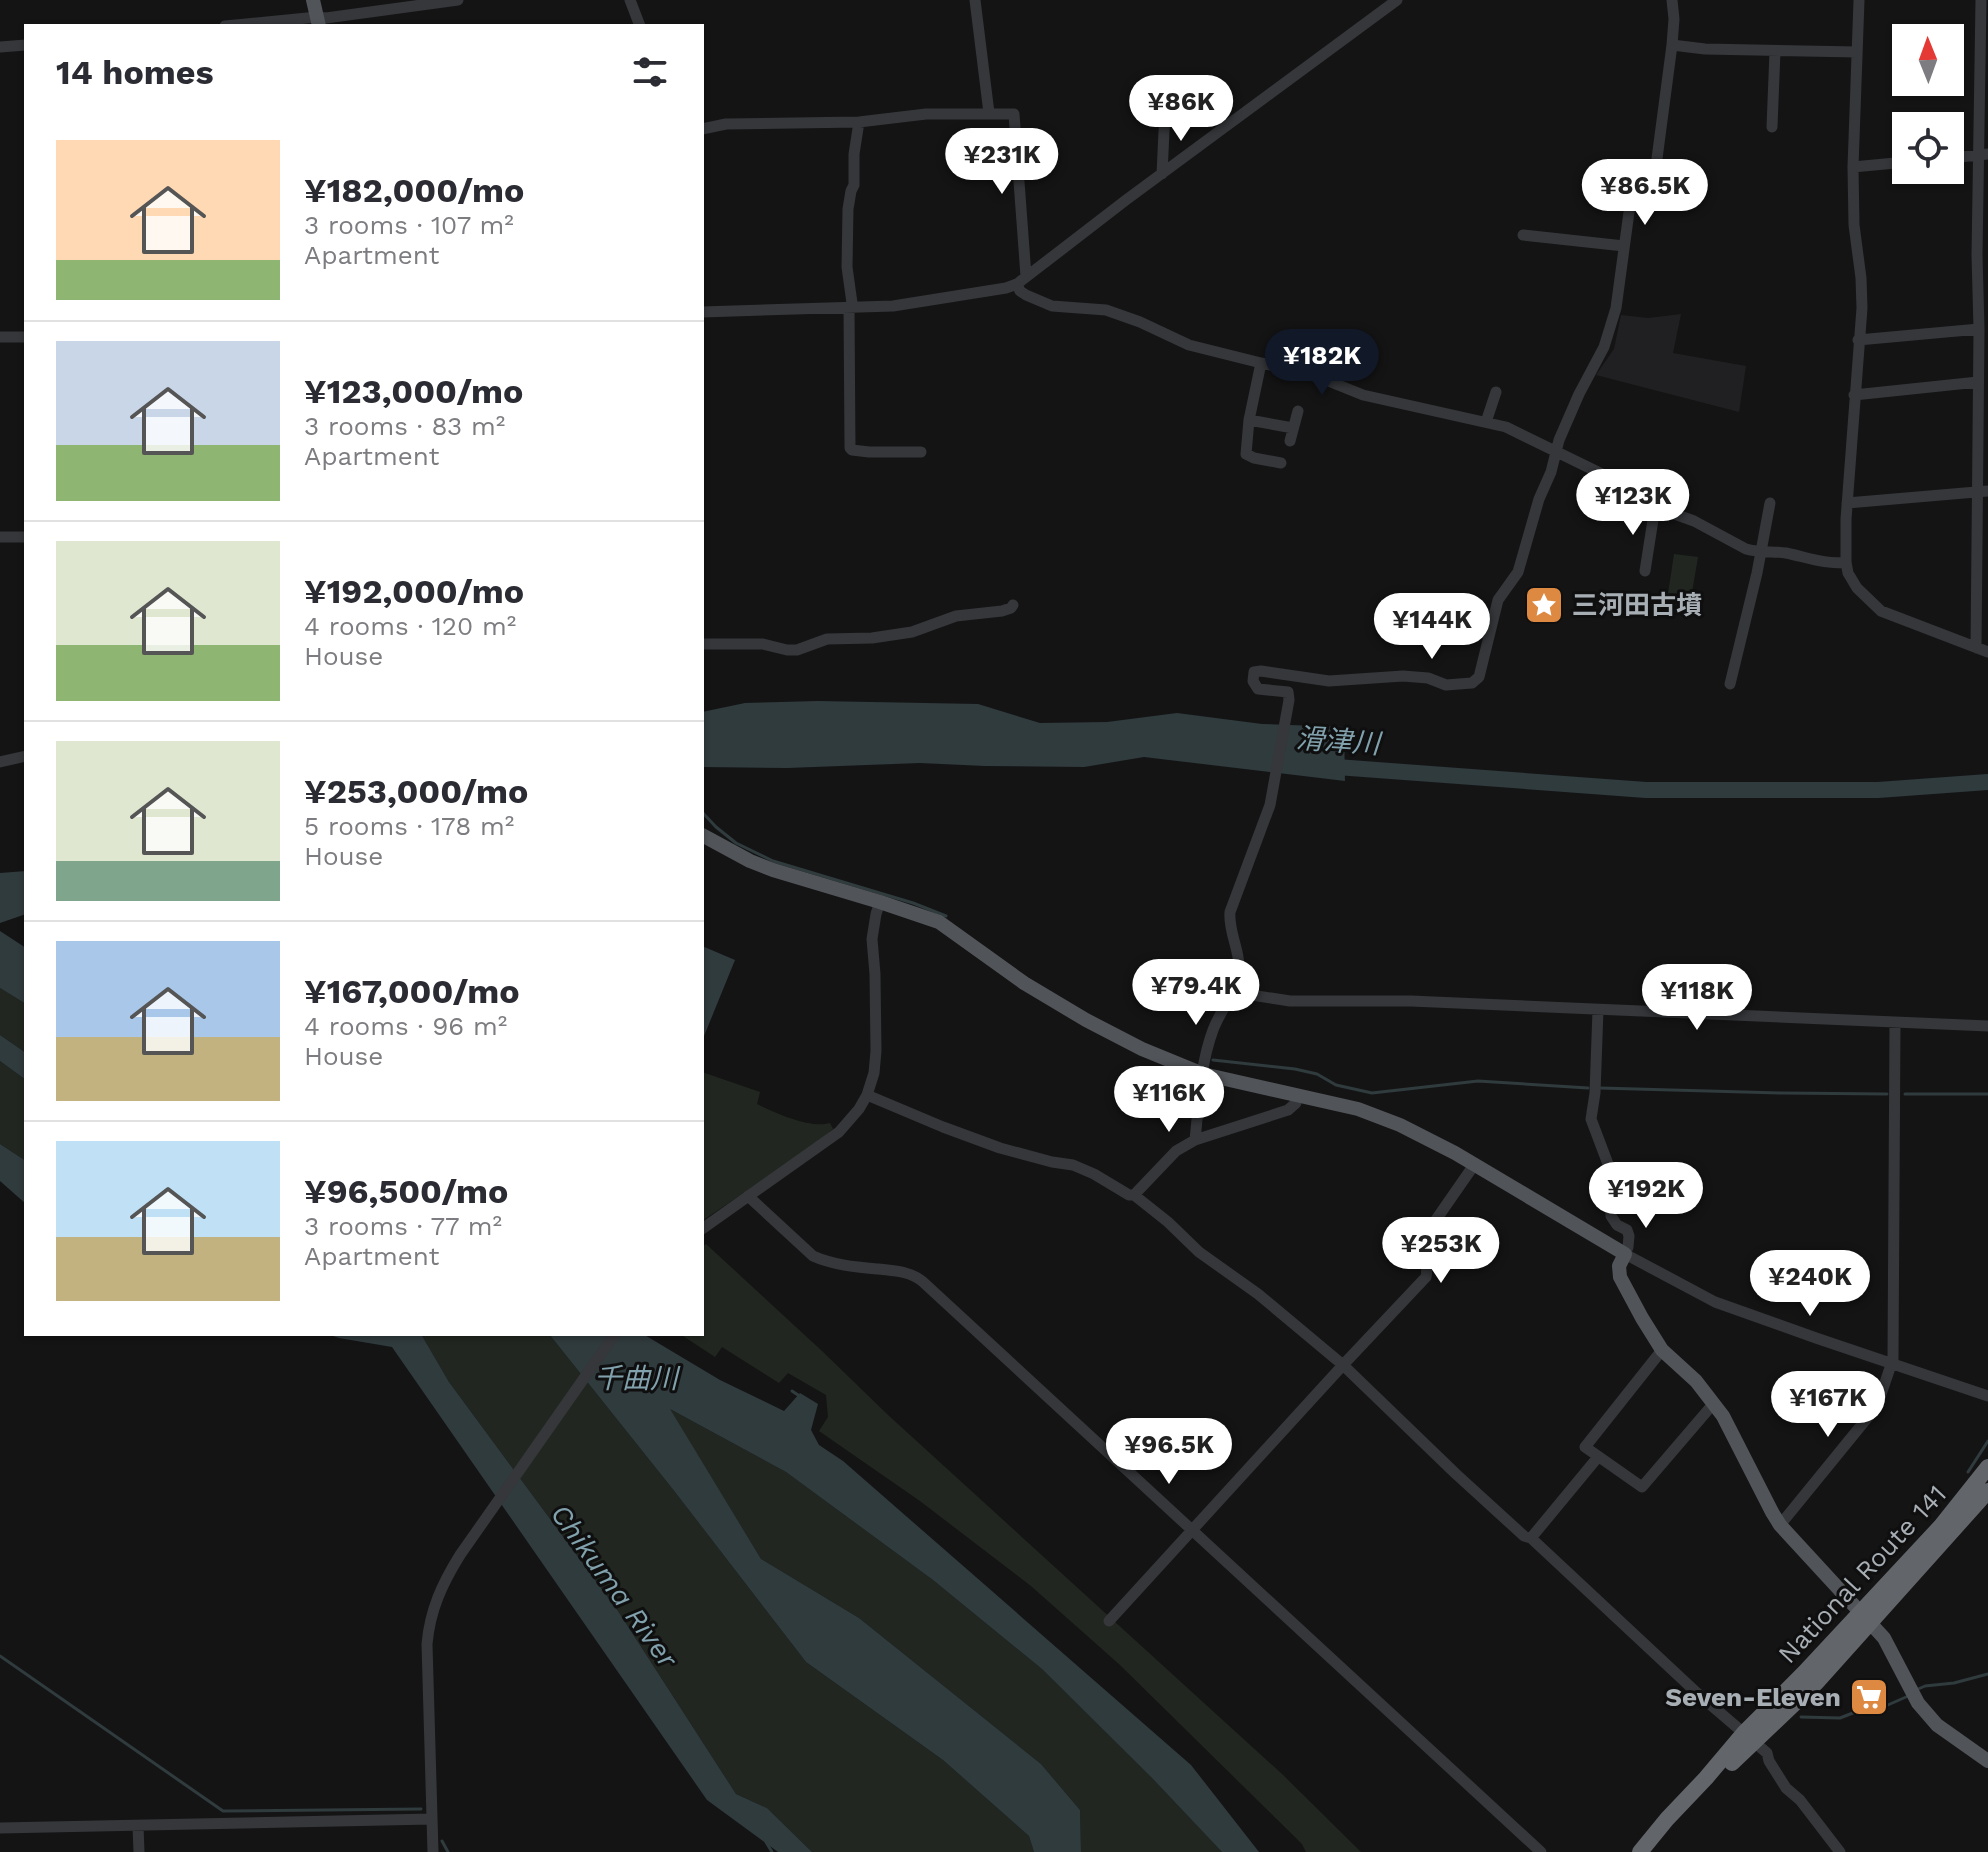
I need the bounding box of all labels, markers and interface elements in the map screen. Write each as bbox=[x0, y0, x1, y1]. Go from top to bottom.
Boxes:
north arrow bbox=[1892, 24, 1964, 96]
map controls bbox=[1892, 24, 1964, 184]
icon: filters bbox=[628, 50, 672, 94]
text: 14 homes bbox=[56, 52, 214, 92]
pin: ¥86K bbox=[1134, 75, 1228, 143]
text: ¥86K bbox=[1147, 86, 1215, 116]
button: locate bbox=[1892, 112, 1964, 184]
pin: ¥231K bbox=[946, 128, 1058, 196]
text: ¥231K bbox=[963, 139, 1041, 169]
pin: ¥86.5K bbox=[1580, 159, 1710, 227]
text: ¥182,000/mo bbox=[304, 170, 524, 210]
text: ¥86.5K bbox=[1600, 170, 1690, 200]
icon: home bbox=[120, 172, 216, 268]
text: 3 rooms · 107 m² bbox=[304, 210, 514, 240]
text: Apartment bbox=[304, 240, 440, 270]
pin: ¥182K bbox=[1266, 329, 1378, 397]
text: ¥182K bbox=[1283, 340, 1361, 370]
text: ¥123,000/mo bbox=[304, 371, 523, 411]
icon: home bbox=[120, 373, 216, 469]
text: 3 rooms · 83 m² bbox=[304, 411, 505, 441]
text: Apartment bbox=[304, 441, 440, 471]
pin: ¥123K bbox=[1577, 469, 1689, 537]
text: ¥123K bbox=[1594, 480, 1672, 510]
text: ¥192,000/mo bbox=[304, 571, 524, 611]
icon: home bbox=[120, 573, 216, 669]
place icon: 三河田古墳 bbox=[1523, 584, 1565, 626]
place label: 三河田古墳 bbox=[1572, 590, 1702, 620]
pin: ¥144K bbox=[1376, 593, 1488, 661]
text: ¥144K bbox=[1392, 604, 1472, 634]
text: 4 rooms · 120 m² bbox=[304, 611, 516, 641]
text: House bbox=[304, 641, 383, 671]
water label: 滑津川 bbox=[1295, 722, 1384, 761]
text: ¥253,000/mo bbox=[304, 771, 528, 811]
icon: home bbox=[120, 773, 216, 869]
text: 5 rooms · 178 m² bbox=[304, 811, 514, 841]
text: House bbox=[304, 841, 383, 871]
pin: ¥79.4K bbox=[1131, 959, 1261, 1027]
pin: ¥118K bbox=[1641, 964, 1753, 1032]
text: ¥79.4K bbox=[1150, 970, 1242, 1000]
text: ¥167,000/mo bbox=[304, 971, 520, 1011]
icon: home bbox=[120, 973, 216, 1069]
text: ¥118K bbox=[1660, 975, 1734, 1005]
text: 4 rooms · 96 m² bbox=[304, 1011, 507, 1041]
text: House bbox=[304, 1041, 383, 1071]
pin: ¥116K bbox=[1113, 1066, 1225, 1134]
text: ¥116K bbox=[1132, 1077, 1206, 1107]
pin: ¥192K bbox=[1590, 1162, 1702, 1230]
text: ¥96,500/mo bbox=[304, 1171, 508, 1211]
icon: home bbox=[120, 1173, 216, 1269]
text: ¥192K bbox=[1607, 1173, 1685, 1203]
text: 3 rooms · 77 m² bbox=[304, 1211, 502, 1241]
pin: ¥253K bbox=[1385, 1217, 1497, 1285]
text: ¥253K bbox=[1400, 1228, 1482, 1258]
text: Apartment bbox=[304, 1241, 440, 1271]
pin: ¥240K bbox=[1754, 1250, 1866, 1318]
text: ¥240K bbox=[1768, 1261, 1852, 1291]
water label: 千曲川 bbox=[594, 1362, 681, 1395]
pin: ¥167K bbox=[1772, 1371, 1884, 1439]
text: ¥167K bbox=[1789, 1382, 1867, 1412]
pin: ¥96.5K bbox=[1104, 1418, 1234, 1486]
text: ¥96.5K bbox=[1124, 1429, 1214, 1459]
street label: National Route 141 bbox=[1772, 1479, 1952, 1669]
water label: Chikuma River bbox=[544, 1498, 685, 1675]
supermarket icon: Seven-Eleven bbox=[1848, 1676, 1890, 1718]
place label: Seven-Eleven bbox=[1665, 1682, 1841, 1712]

